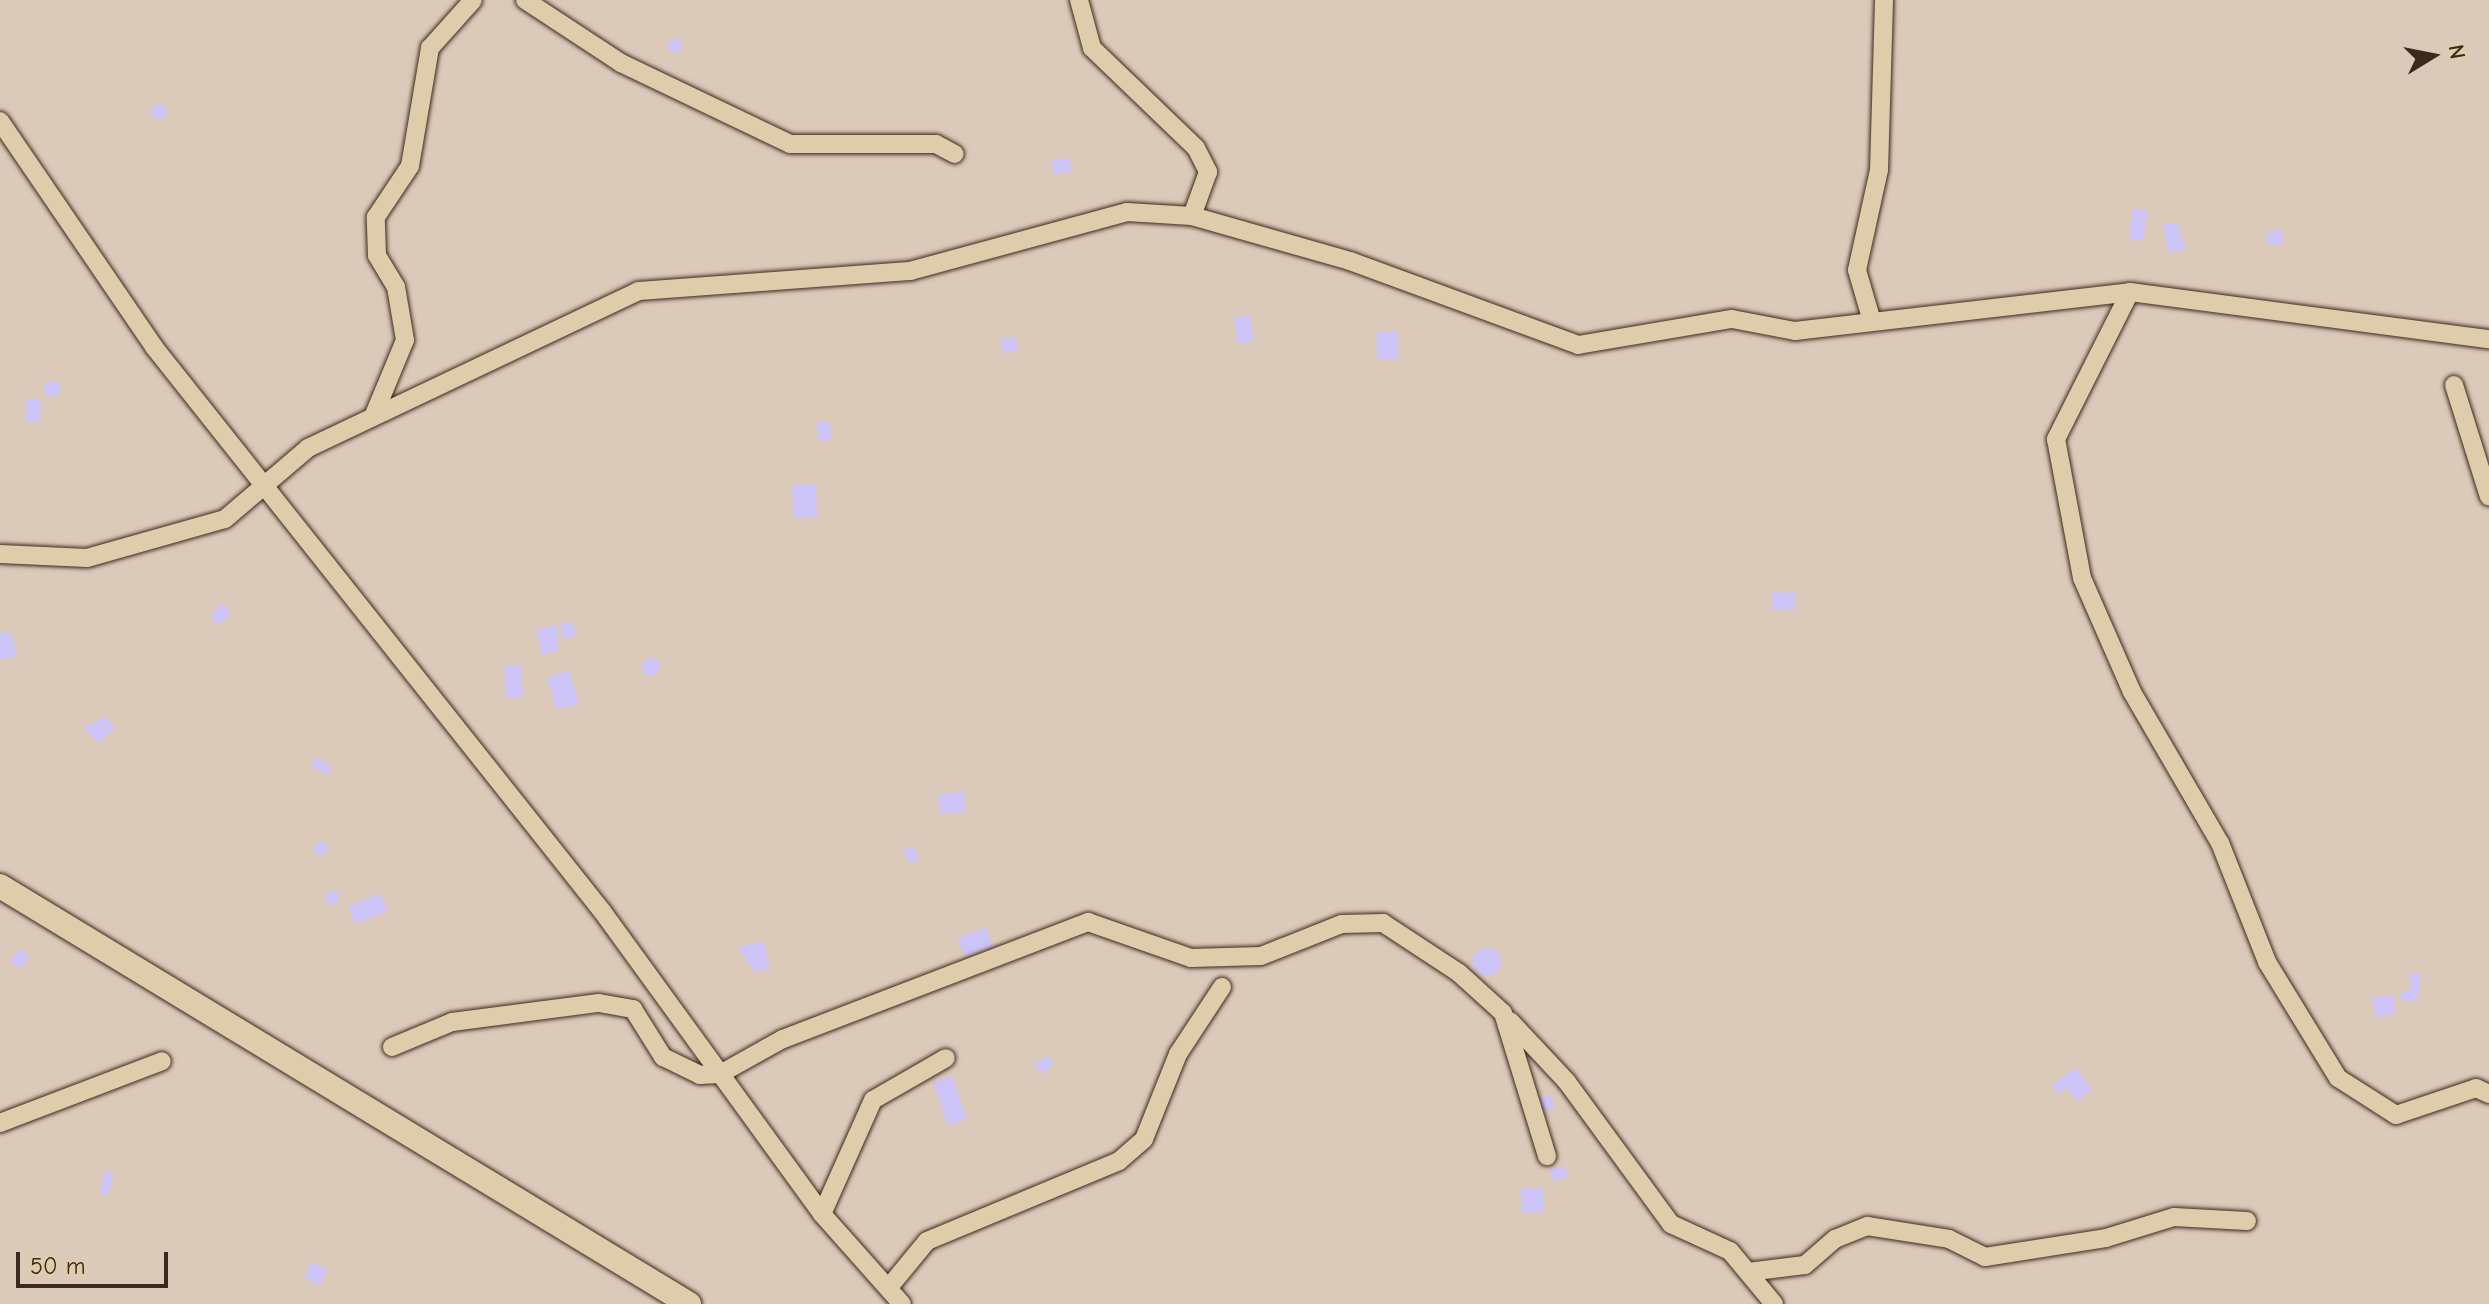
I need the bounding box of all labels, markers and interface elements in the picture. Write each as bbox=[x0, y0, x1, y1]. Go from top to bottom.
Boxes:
north arrow bbox=[2393, 16, 2473, 96]
text: N bbox=[2443, 42, 2471, 61]
scale bar bbox=[20, 1236, 172, 1286]
text: 50 m bbox=[30, 1252, 86, 1280]

